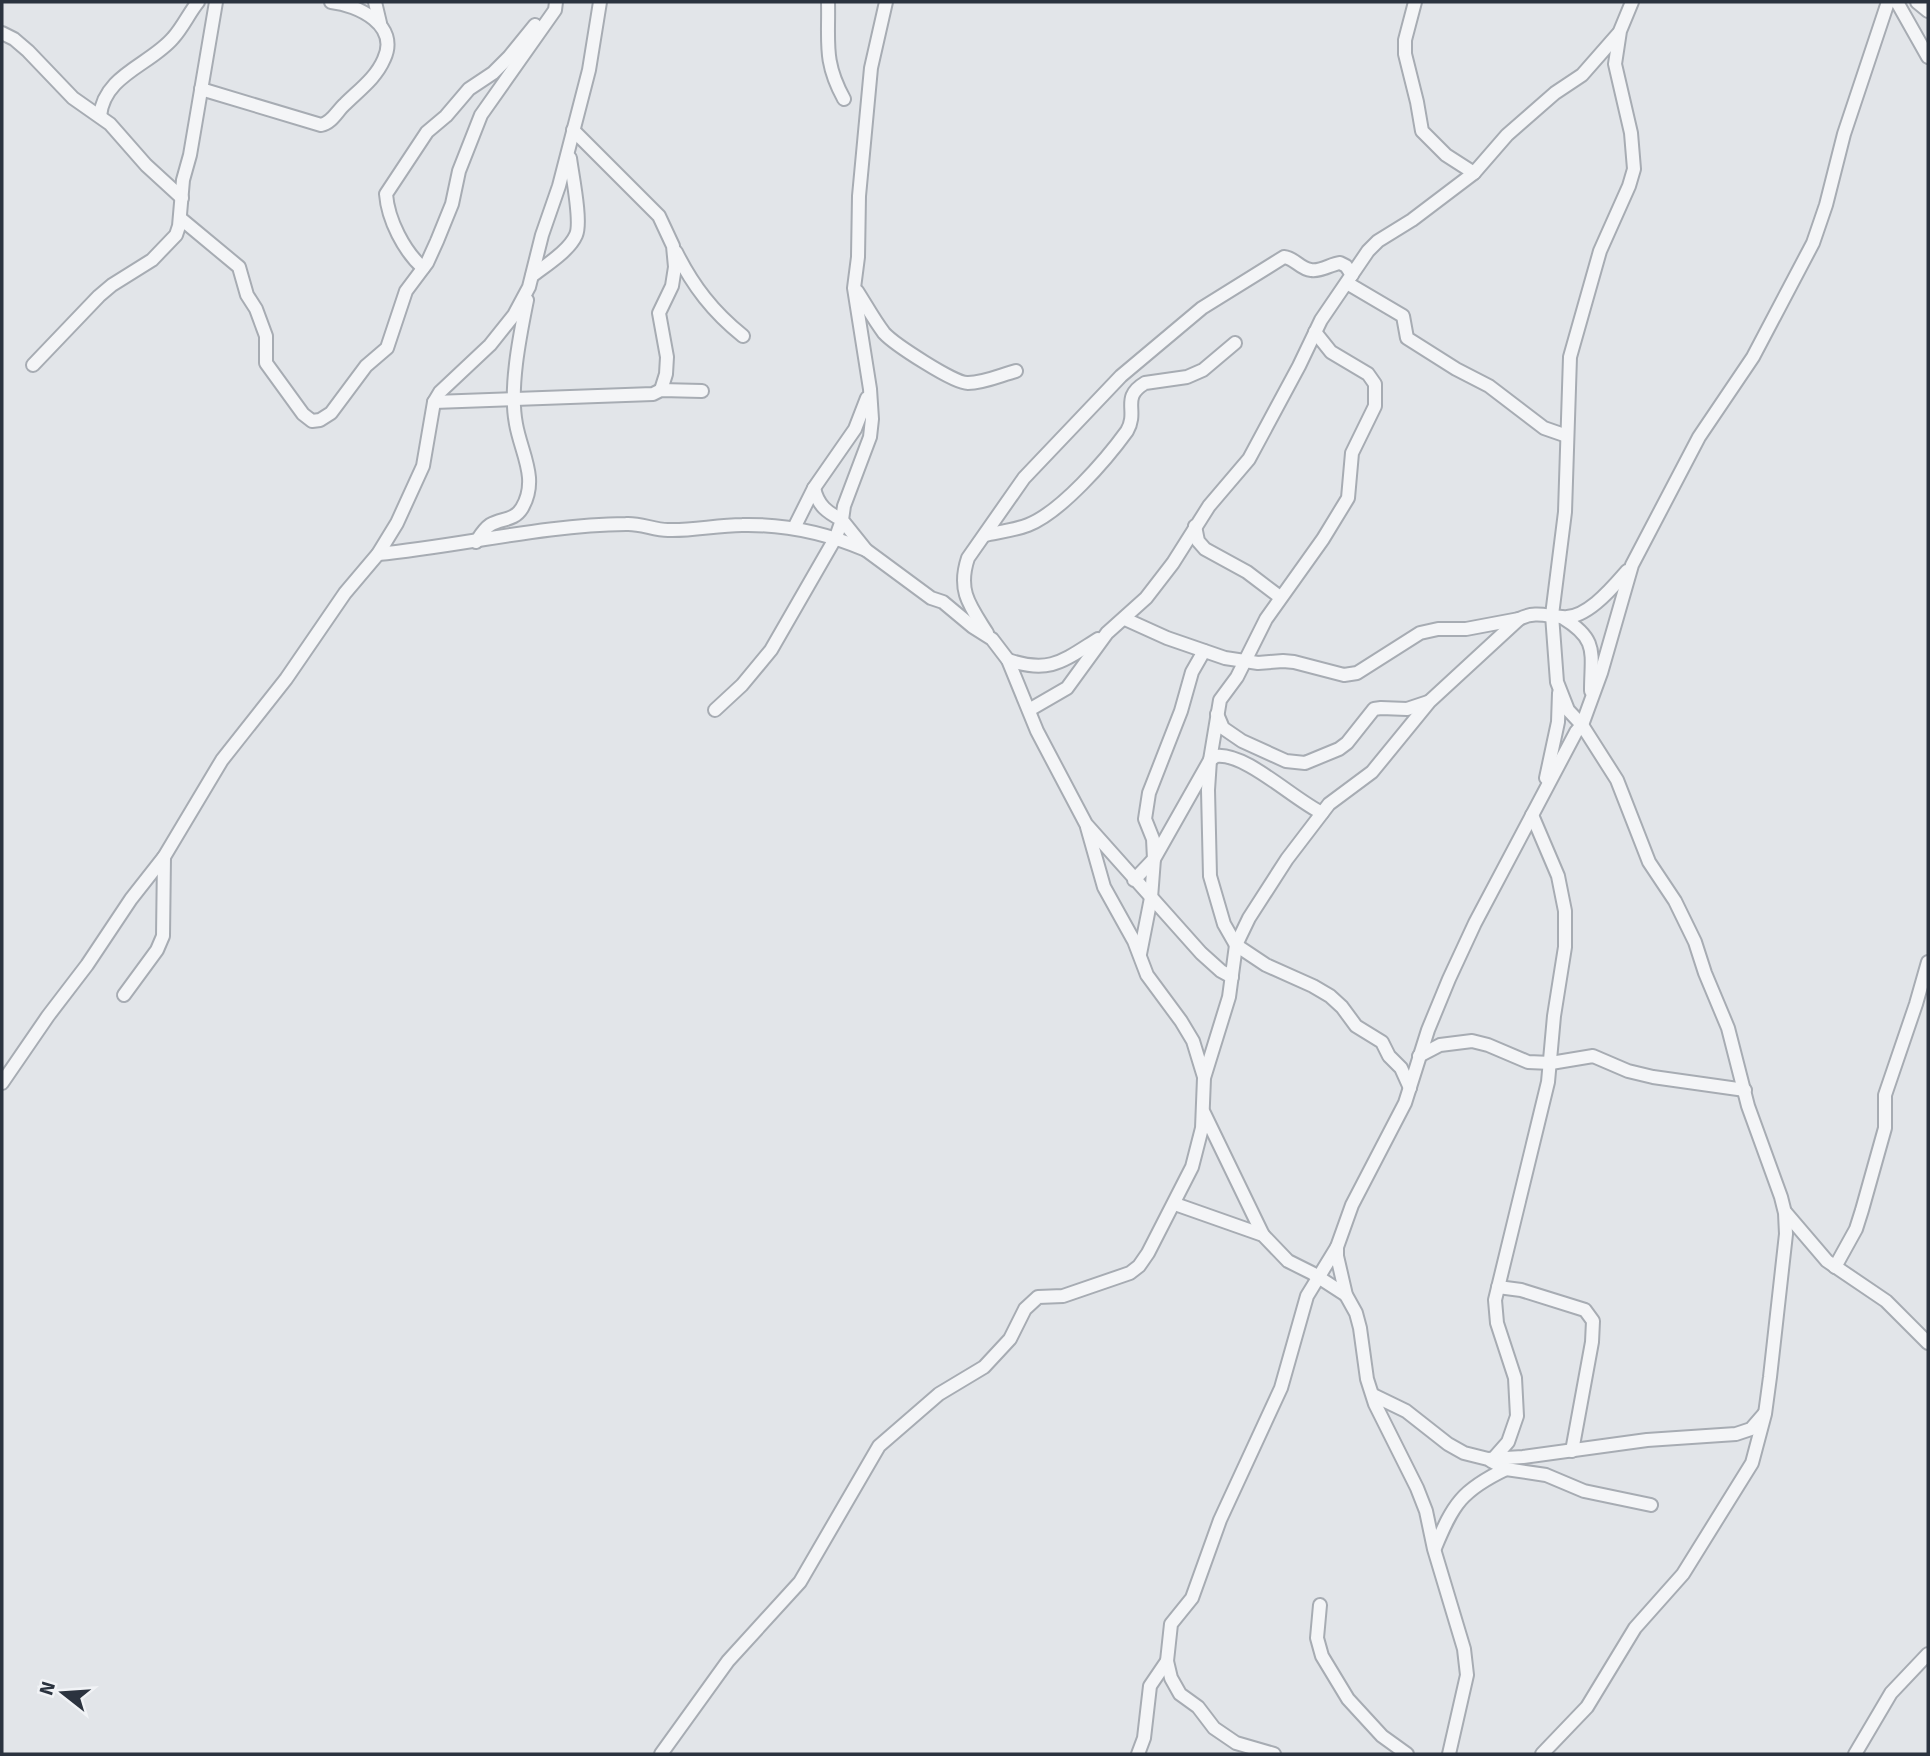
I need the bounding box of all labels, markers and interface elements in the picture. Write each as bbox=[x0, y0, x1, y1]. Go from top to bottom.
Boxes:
north arrow bbox=[28, 1658, 98, 1728]
text: N bbox=[34, 1678, 61, 1698]

